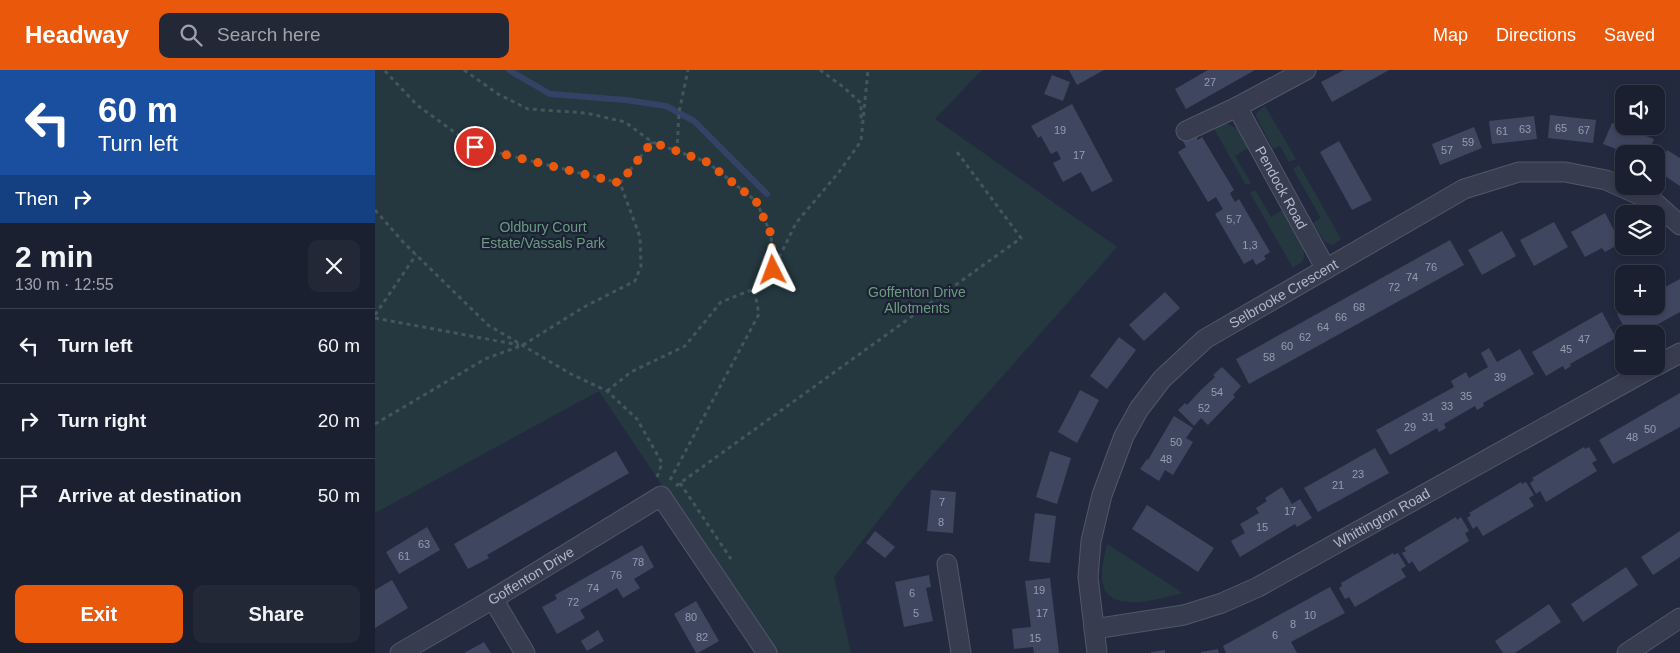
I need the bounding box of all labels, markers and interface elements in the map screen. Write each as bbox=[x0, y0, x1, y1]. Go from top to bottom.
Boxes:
search box bbox=[159, 13, 509, 58]
text: Headway bbox=[25, 21, 129, 48]
icon: search bbox=[177, 21, 205, 49]
text: Search here bbox=[217, 24, 321, 45]
text: Map bbox=[1433, 25, 1468, 45]
text: Directions bbox=[1496, 25, 1576, 45]
text: Saved bbox=[1604, 25, 1655, 45]
house number: 27 bbox=[1204, 76, 1216, 88]
map controls bbox=[1615, 85, 1665, 375]
button: sound bbox=[1615, 85, 1665, 135]
icon: left bbox=[15, 90, 80, 155]
text: 60 m bbox=[98, 90, 178, 129]
house number: 65 bbox=[1555, 122, 1567, 134]
house number: 63 bbox=[1519, 123, 1531, 135]
house number: 19 bbox=[1054, 124, 1066, 136]
house number: 67 bbox=[1578, 124, 1590, 136]
house number: 61 bbox=[1496, 125, 1508, 137]
pin bbox=[454, 126, 496, 168]
text: Turn left bbox=[98, 131, 178, 156]
icon: arrive bbox=[461, 133, 489, 161]
house number: 59 bbox=[1462, 136, 1474, 148]
street label: Pendock Road bbox=[1252, 143, 1310, 232]
house number: 57 bbox=[1441, 144, 1453, 156]
button: search bbox=[1615, 145, 1665, 195]
house number: 17 bbox=[1073, 149, 1085, 161]
icon: right bbox=[68, 185, 96, 213]
text: Then bbox=[15, 188, 58, 209]
button: layers bbox=[1615, 205, 1665, 255]
house number: 5,7 bbox=[1226, 213, 1242, 225]
park label: Oldbury Court Estate/Vassals Park bbox=[481, 219, 606, 251]
house number: 1,3 bbox=[1242, 239, 1258, 251]
text: 2 min bbox=[15, 240, 93, 273]
button: close bbox=[308, 240, 360, 292]
position arrow bbox=[746, 243, 798, 295]
street label: Selbrooke Crescent bbox=[1226, 256, 1341, 331]
house number: 76 bbox=[1425, 261, 1437, 273]
button: + bbox=[1615, 265, 1665, 315]
house number: 74 bbox=[1406, 271, 1418, 283]
text: 130 m · 12:55 bbox=[15, 276, 114, 293]
house number: 72 bbox=[1388, 281, 1400, 293]
park label: Goffenton Drive Allotments bbox=[868, 284, 966, 316]
house number: 68 bbox=[1353, 301, 1365, 313]
house number: 66 bbox=[1335, 311, 1347, 323]
house number: 64 bbox=[1317, 321, 1329, 333]
button: − bbox=[1615, 325, 1665, 375]
house number: 62 bbox=[1299, 331, 1311, 343]
icon: left bbox=[15, 332, 43, 360]
house number: 47 bbox=[1578, 333, 1590, 345]
text: Turn left bbox=[58, 335, 133, 356]
text: 60 m bbox=[318, 335, 360, 356]
house number: 60 bbox=[1281, 340, 1293, 352]
house number: 45 bbox=[1560, 343, 1572, 355]
house number: 58 bbox=[1263, 351, 1275, 363]
house number: 39 bbox=[1494, 371, 1506, 383]
house number: 54 bbox=[1211, 386, 1223, 398]
house number: 35 bbox=[1460, 390, 1472, 402]
house number: 33 bbox=[1441, 400, 1453, 412]
house number: 52 bbox=[1198, 402, 1210, 414]
icon: right bbox=[15, 407, 43, 435]
text: Turn right bbox=[58, 410, 146, 431]
text: 20 m bbox=[318, 410, 360, 431]
house number: 31 bbox=[1422, 411, 1434, 423]
house number: 29 bbox=[1404, 421, 1416, 433]
house number: 50 bbox=[1644, 423, 1656, 435]
house number: 48 bbox=[1626, 431, 1638, 443]
house number: 50 bbox=[1170, 436, 1182, 448]
house number: 48 bbox=[1160, 453, 1172, 465]
house number: 23 bbox=[1352, 468, 1364, 480]
house number: 21 bbox=[1332, 479, 1344, 491]
icon: arrive bbox=[15, 482, 43, 510]
text: Arrive at destination bbox=[58, 485, 242, 506]
text: 50 m bbox=[318, 485, 360, 506]
street label: Whittington Road bbox=[1331, 485, 1433, 551]
house number: 7 bbox=[939, 496, 945, 508]
house number: 17 bbox=[1284, 505, 1296, 517]
house number: 8 bbox=[938, 516, 944, 528]
house number: 15 bbox=[1256, 521, 1268, 533]
house number: 63 bbox=[418, 538, 430, 550]
street label: Goffenton Drive bbox=[485, 543, 577, 608]
house number: 61 bbox=[398, 550, 410, 562]
house number: 78 bbox=[632, 556, 644, 568]
house number: 76 bbox=[610, 569, 622, 581]
house number: 74 bbox=[587, 582, 599, 594]
house number: 19 bbox=[1033, 584, 1045, 596]
button: Exit bbox=[15, 585, 183, 643]
button: Share bbox=[193, 585, 360, 643]
house number: 6 bbox=[909, 587, 915, 599]
house number: 72 bbox=[567, 596, 579, 608]
house number: 5 bbox=[913, 607, 919, 619]
house number: 17 bbox=[1036, 607, 1048, 619]
house number: 10 bbox=[1304, 609, 1316, 621]
house number: 80 bbox=[685, 611, 697, 623]
house number: 8 bbox=[1290, 618, 1296, 630]
house number: 6 bbox=[1272, 629, 1278, 641]
house number: 82 bbox=[696, 631, 708, 643]
house number: 15 bbox=[1029, 632, 1041, 644]

